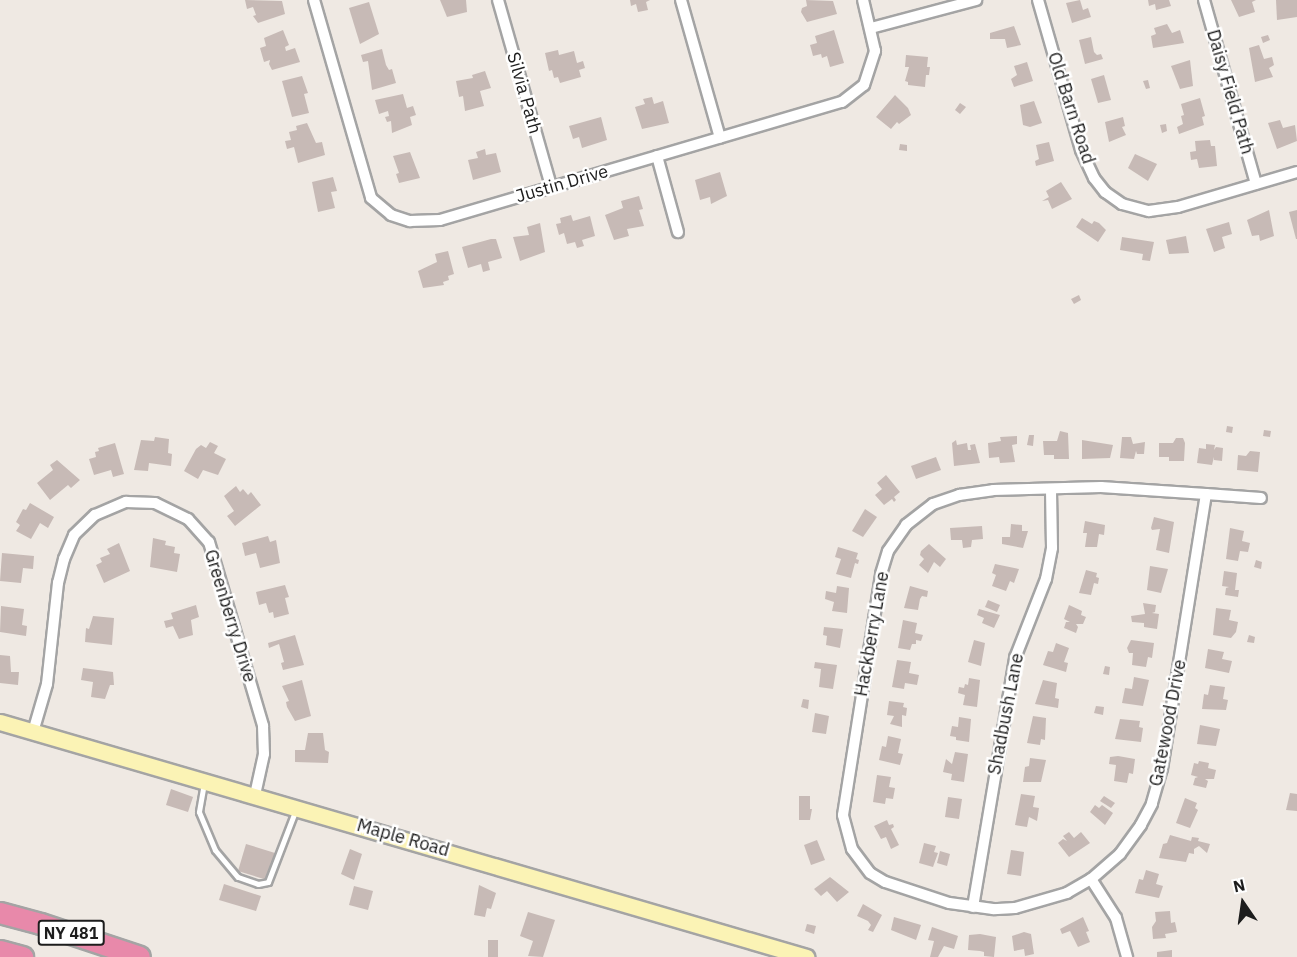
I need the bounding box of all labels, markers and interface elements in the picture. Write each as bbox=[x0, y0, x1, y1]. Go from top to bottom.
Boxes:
street label: Daisy Field Path bbox=[1202, 27, 1258, 157]
street label: Old Barn Road bbox=[1043, 49, 1099, 167]
street label: Silvia Path bbox=[502, 50, 546, 136]
street label: Justin Drive bbox=[513, 161, 611, 207]
street label: Greenberry Drive bbox=[200, 547, 260, 685]
street label: Hackberry Lane bbox=[850, 570, 894, 698]
street label: Shadbush Lane bbox=[984, 651, 1028, 777]
street label: Gatewood Drive bbox=[1145, 658, 1191, 788]
street label: Maple Road bbox=[354, 815, 452, 861]
north arrow bbox=[1213, 873, 1273, 933]
text: N bbox=[1231, 874, 1247, 897]
road number: NY 481 bbox=[36, 920, 106, 946]

